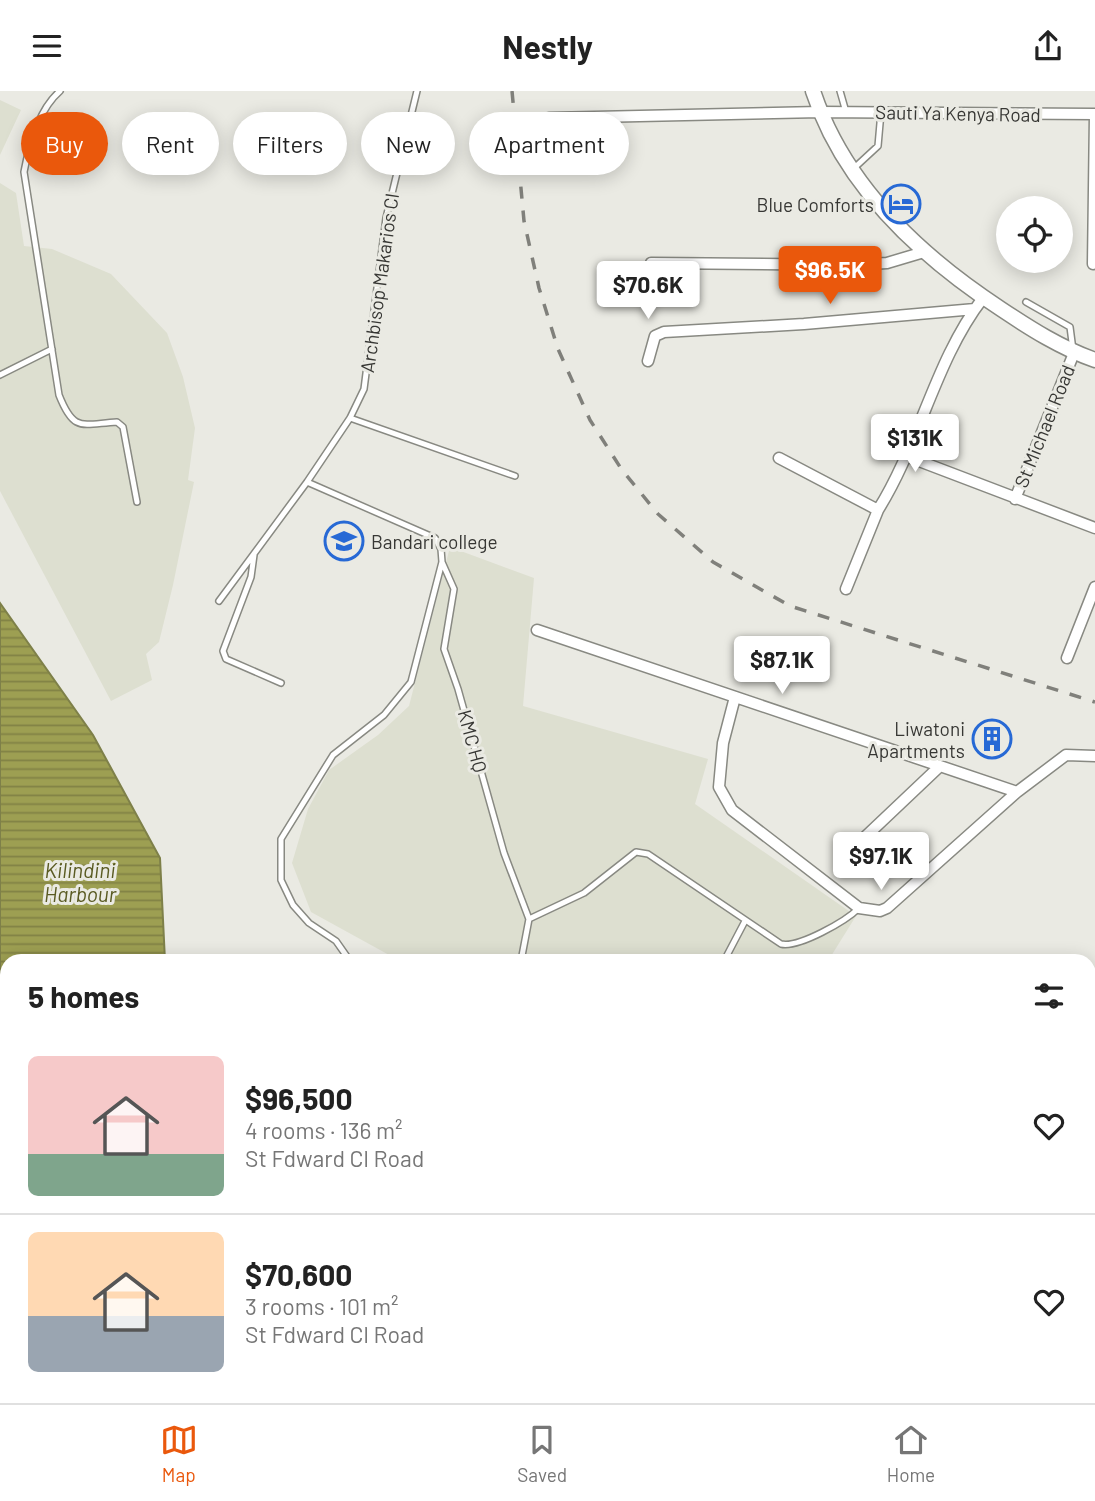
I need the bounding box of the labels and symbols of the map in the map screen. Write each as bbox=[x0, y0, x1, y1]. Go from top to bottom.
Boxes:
street label: Sauti Ya Kenya Road bbox=[875, 100, 1041, 126]
hotel icon: Blue Comforts bbox=[880, 183, 922, 225]
street label: Archbisop Makarios Cl bbox=[355, 192, 403, 374]
place label: Blue Comforts bbox=[757, 193, 874, 216]
pin: $96.5K bbox=[773, 247, 887, 306]
pin: $70.6K bbox=[591, 261, 705, 321]
street label: St Michael Road bbox=[1009, 361, 1079, 491]
pin: $131K bbox=[866, 415, 964, 474]
school or university icon: Bandari college bbox=[323, 520, 365, 562]
place label: Bandari college bbox=[371, 530, 498, 553]
pin: $87.1K bbox=[725, 637, 839, 696]
street label: KMC HQ bbox=[454, 707, 492, 775]
place label: Liwatoni Apartments bbox=[867, 717, 965, 762]
building icon: Liwatoni Apartments bbox=[971, 718, 1013, 760]
pin: $97.1K bbox=[824, 833, 938, 892]
water label: Kilindini Harbour bbox=[44, 857, 117, 906]

